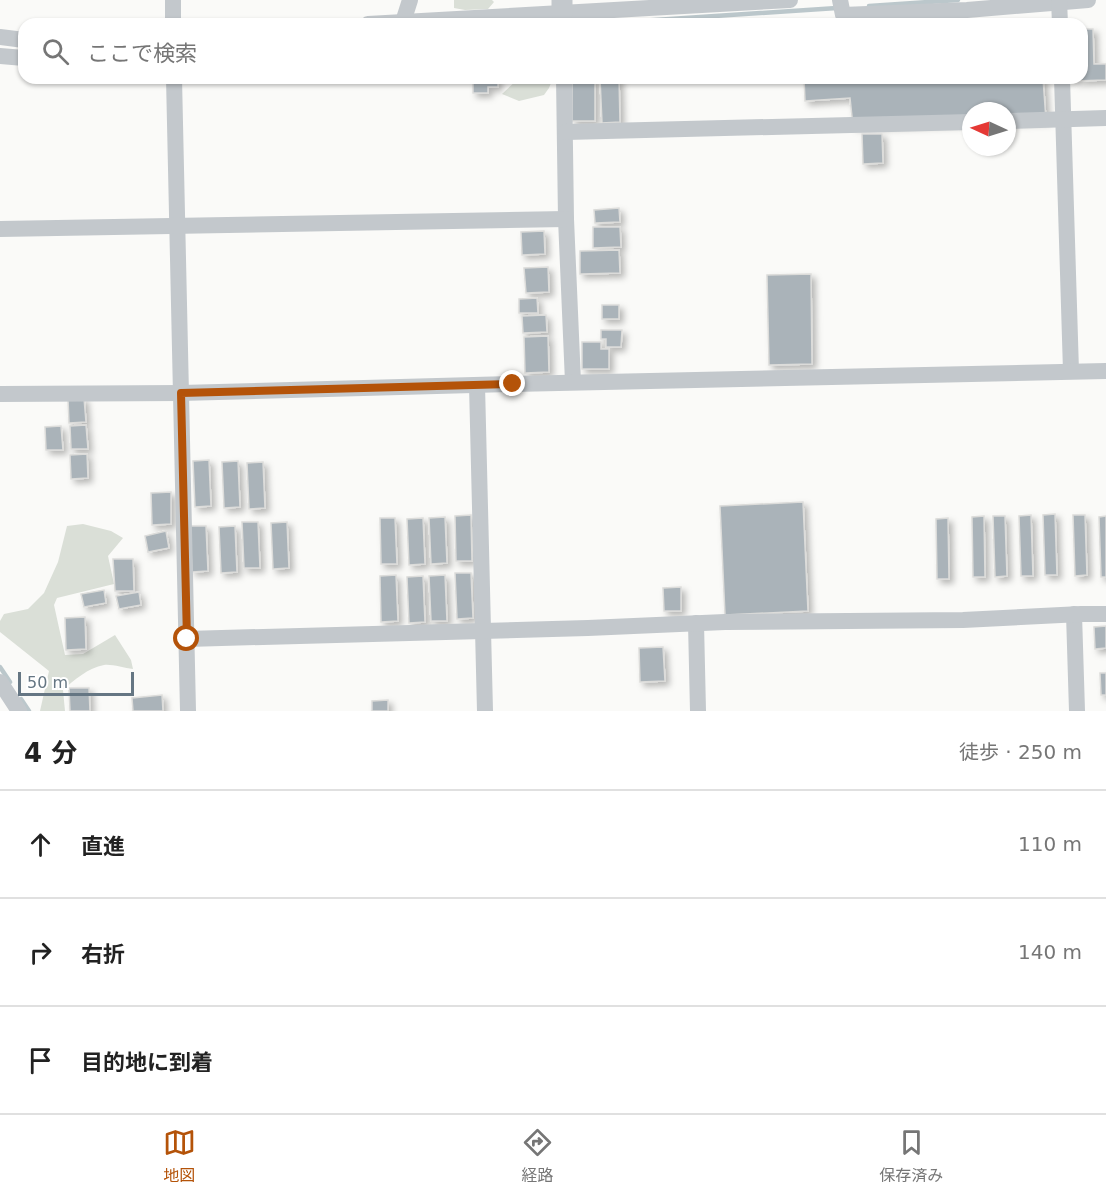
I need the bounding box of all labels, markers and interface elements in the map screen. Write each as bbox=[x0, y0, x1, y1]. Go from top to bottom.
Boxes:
search box bbox=[18, 18, 1088, 84]
icon: search bbox=[39, 35, 72, 68]
text: ここで検索 bbox=[87, 41, 197, 66]
north arrow bbox=[962, 102, 1016, 156]
route end bbox=[499, 370, 525, 396]
route start bbox=[173, 625, 199, 651]
scale bar bbox=[18, 669, 134, 696]
text: 50 m bbox=[27, 673, 68, 692]
text: 4 分 bbox=[24, 738, 77, 768]
text: 徒歩 · 250 m bbox=[959, 740, 1082, 764]
icon: ahead bbox=[24, 828, 57, 861]
text: 110 m bbox=[1018, 832, 1082, 856]
text: 直進 bbox=[81, 834, 125, 859]
icon: right bbox=[24, 936, 57, 969]
text: 140 m bbox=[1018, 940, 1082, 964]
text: 右折 bbox=[81, 942, 125, 967]
icon: arrive bbox=[24, 1044, 57, 1077]
text: 目的地に到着 bbox=[81, 1050, 213, 1075]
tab: 地図 bbox=[163, 1126, 196, 1186]
tab: 経路 bbox=[521, 1126, 554, 1186]
tab: 保存済み bbox=[879, 1126, 943, 1186]

